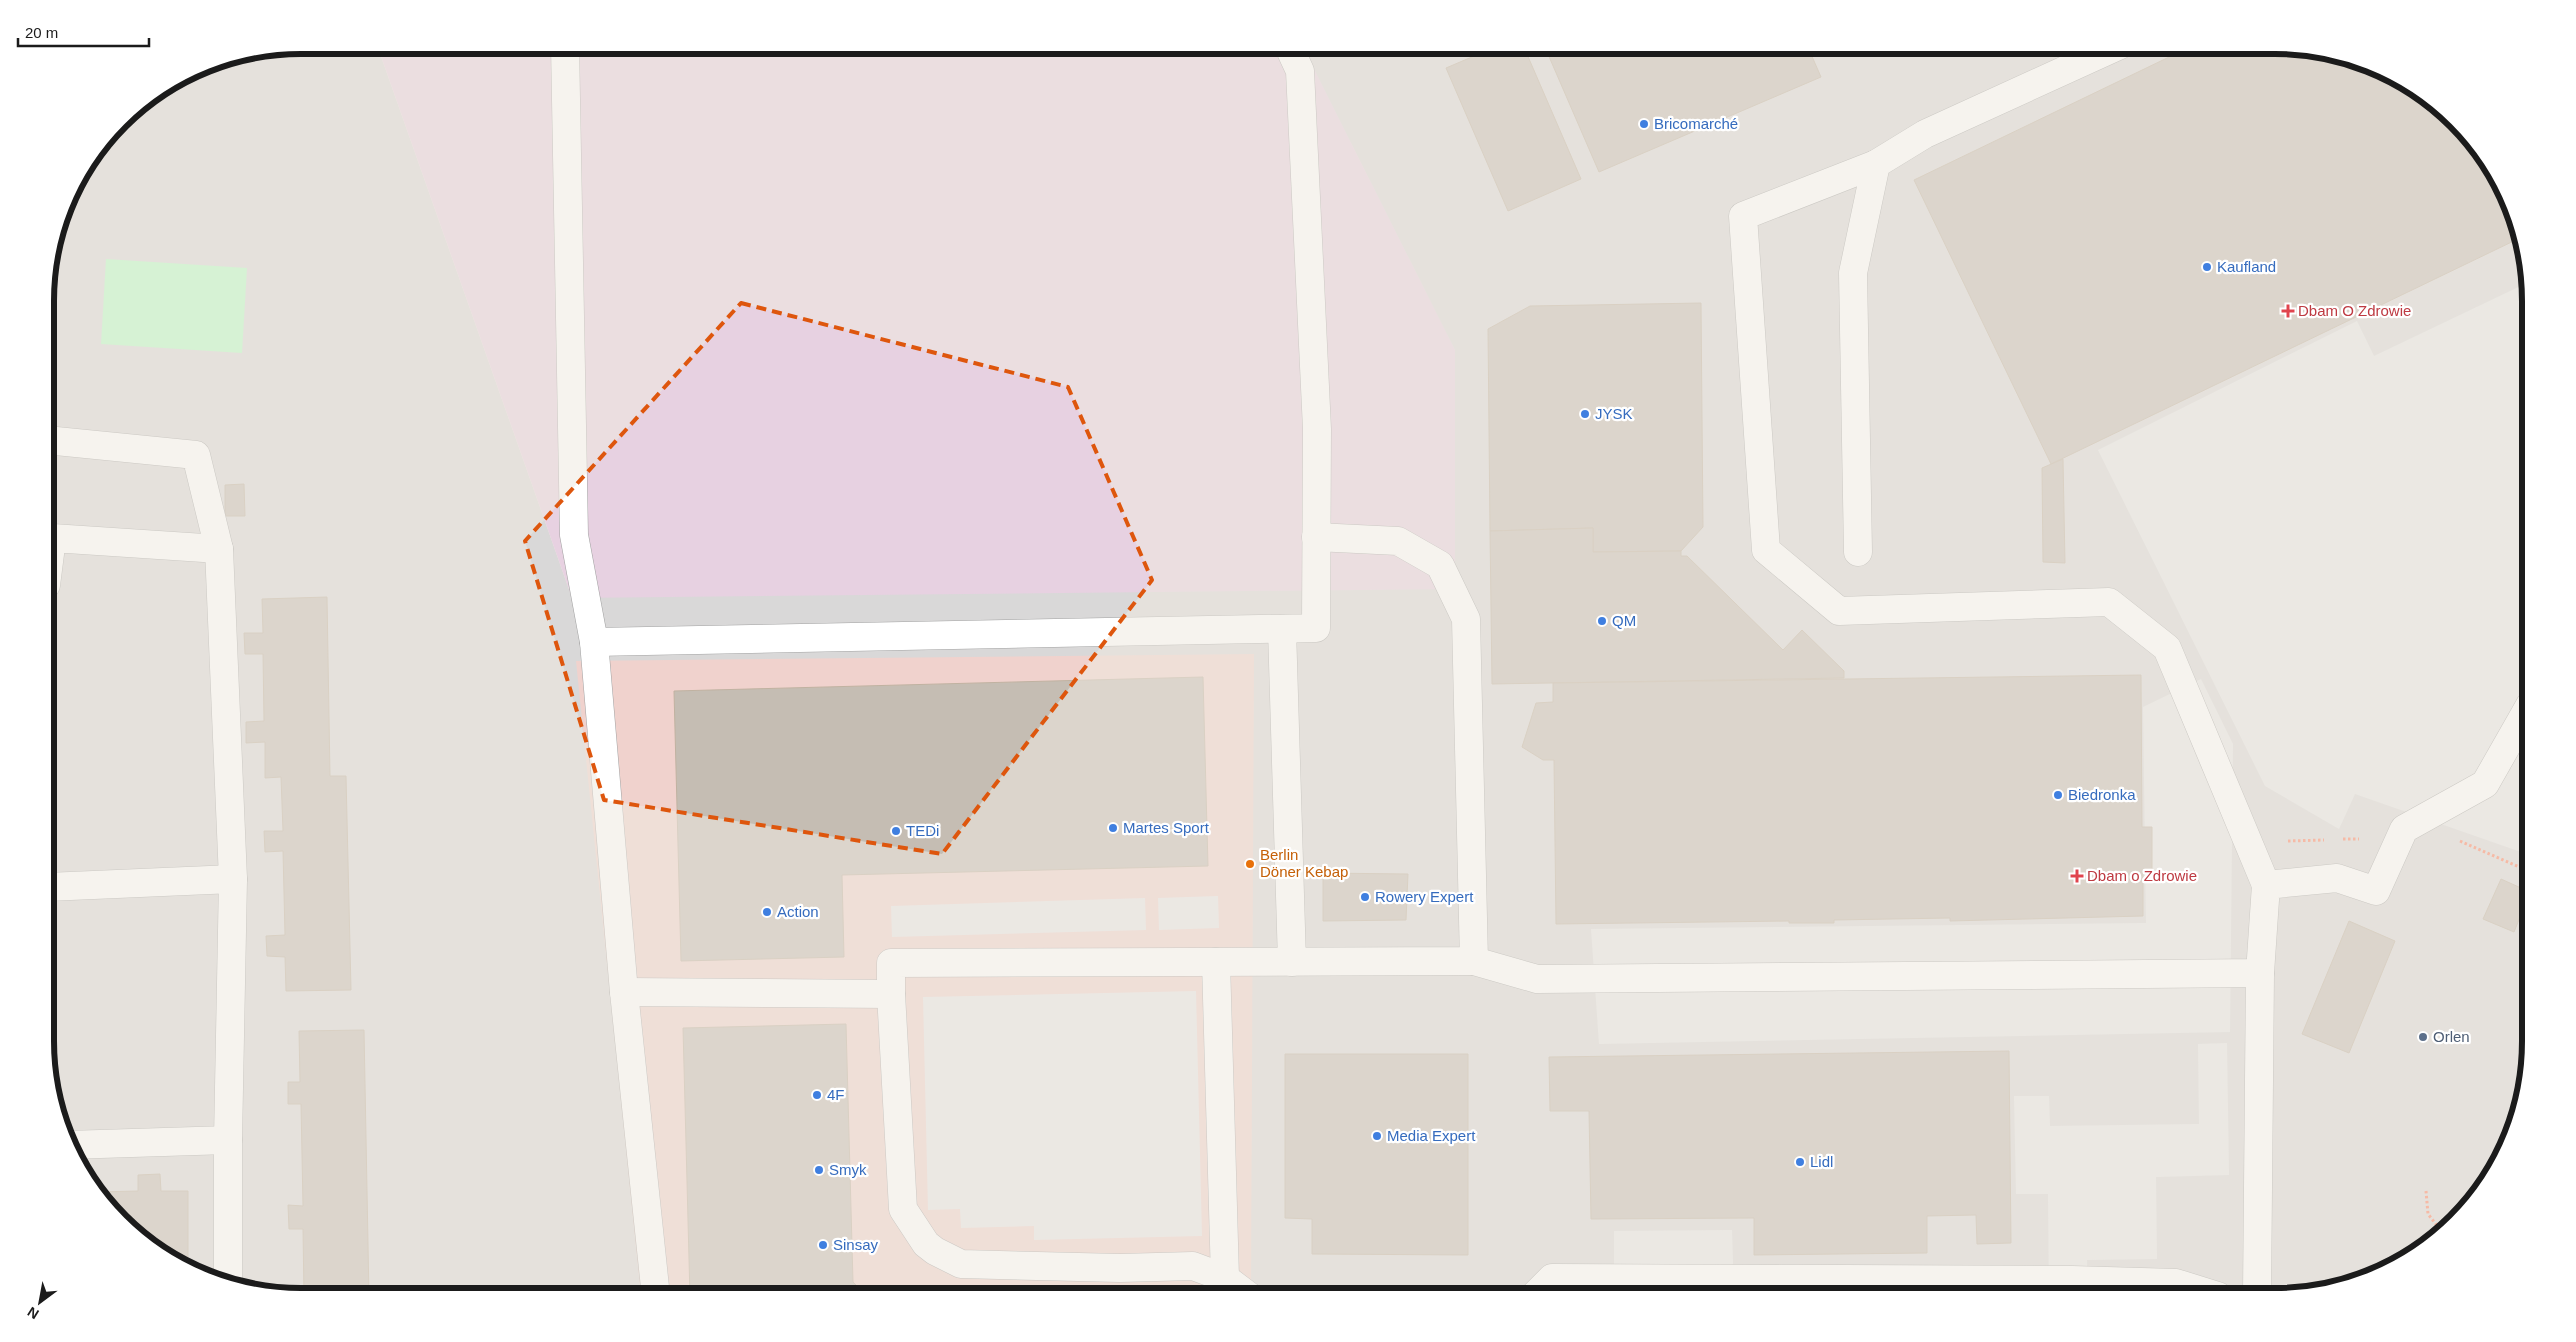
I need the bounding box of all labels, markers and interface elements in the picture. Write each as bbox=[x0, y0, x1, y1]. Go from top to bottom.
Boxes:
scale bar bbox=[18, 15, 149, 47]
text: 20 m bbox=[25, 24, 58, 41]
place label: Bricomarché bbox=[1654, 115, 1738, 132]
marker: Bricomarché bbox=[1638, 118, 1650, 130]
place label: Kaufland bbox=[2217, 258, 2276, 275]
marker: Kaufland bbox=[2201, 261, 2213, 273]
place label: Dbam O Zdrowie bbox=[2298, 302, 2411, 319]
marker: Dbam O Zdrowie bbox=[2282, 305, 2294, 317]
place label: JYSK bbox=[1595, 405, 1633, 422]
marker: JYSK bbox=[1579, 408, 1591, 420]
place label: QM bbox=[1612, 612, 1636, 629]
marker: QM bbox=[1596, 615, 1608, 627]
place label: Biedronka bbox=[2068, 786, 2136, 803]
marker: Biedronka bbox=[2052, 789, 2064, 801]
place label: Martes Sport bbox=[1123, 819, 1210, 836]
place label: TEDi bbox=[906, 822, 939, 839]
marker: Martes Sport bbox=[1107, 822, 1119, 834]
marker: TEDi bbox=[890, 825, 902, 837]
place label: Berlin Döner Kebap bbox=[1260, 846, 1348, 880]
marker: Berlin Döner Kebap bbox=[1244, 858, 1256, 870]
place label: Dbam o Zdrowie bbox=[2087, 867, 2197, 884]
marker: Dbam o Zdrowie bbox=[2071, 870, 2083, 882]
place label: Rowery Expert bbox=[1375, 888, 1474, 905]
marker: Rowery Expert bbox=[1359, 891, 1371, 903]
place label: Action bbox=[777, 903, 819, 920]
marker: Action bbox=[761, 906, 773, 918]
place label: Orlen bbox=[2433, 1028, 2470, 1045]
marker: Orlen bbox=[2417, 1031, 2429, 1043]
place label: 4F bbox=[827, 1086, 845, 1103]
marker: 4F bbox=[811, 1089, 823, 1101]
place label: Media Expert bbox=[1387, 1127, 1476, 1144]
marker: Media Expert bbox=[1371, 1130, 1383, 1142]
place label: Lidl bbox=[1810, 1153, 1833, 1170]
marker: Lidl bbox=[1794, 1156, 1806, 1168]
place label: Smyk bbox=[829, 1161, 867, 1178]
marker: Smyk bbox=[813, 1164, 825, 1176]
place label: Sinsay bbox=[833, 1236, 879, 1253]
marker: Sinsay bbox=[817, 1239, 829, 1251]
north arrow bbox=[15, 1277, 65, 1327]
text: N bbox=[25, 1304, 42, 1322]

